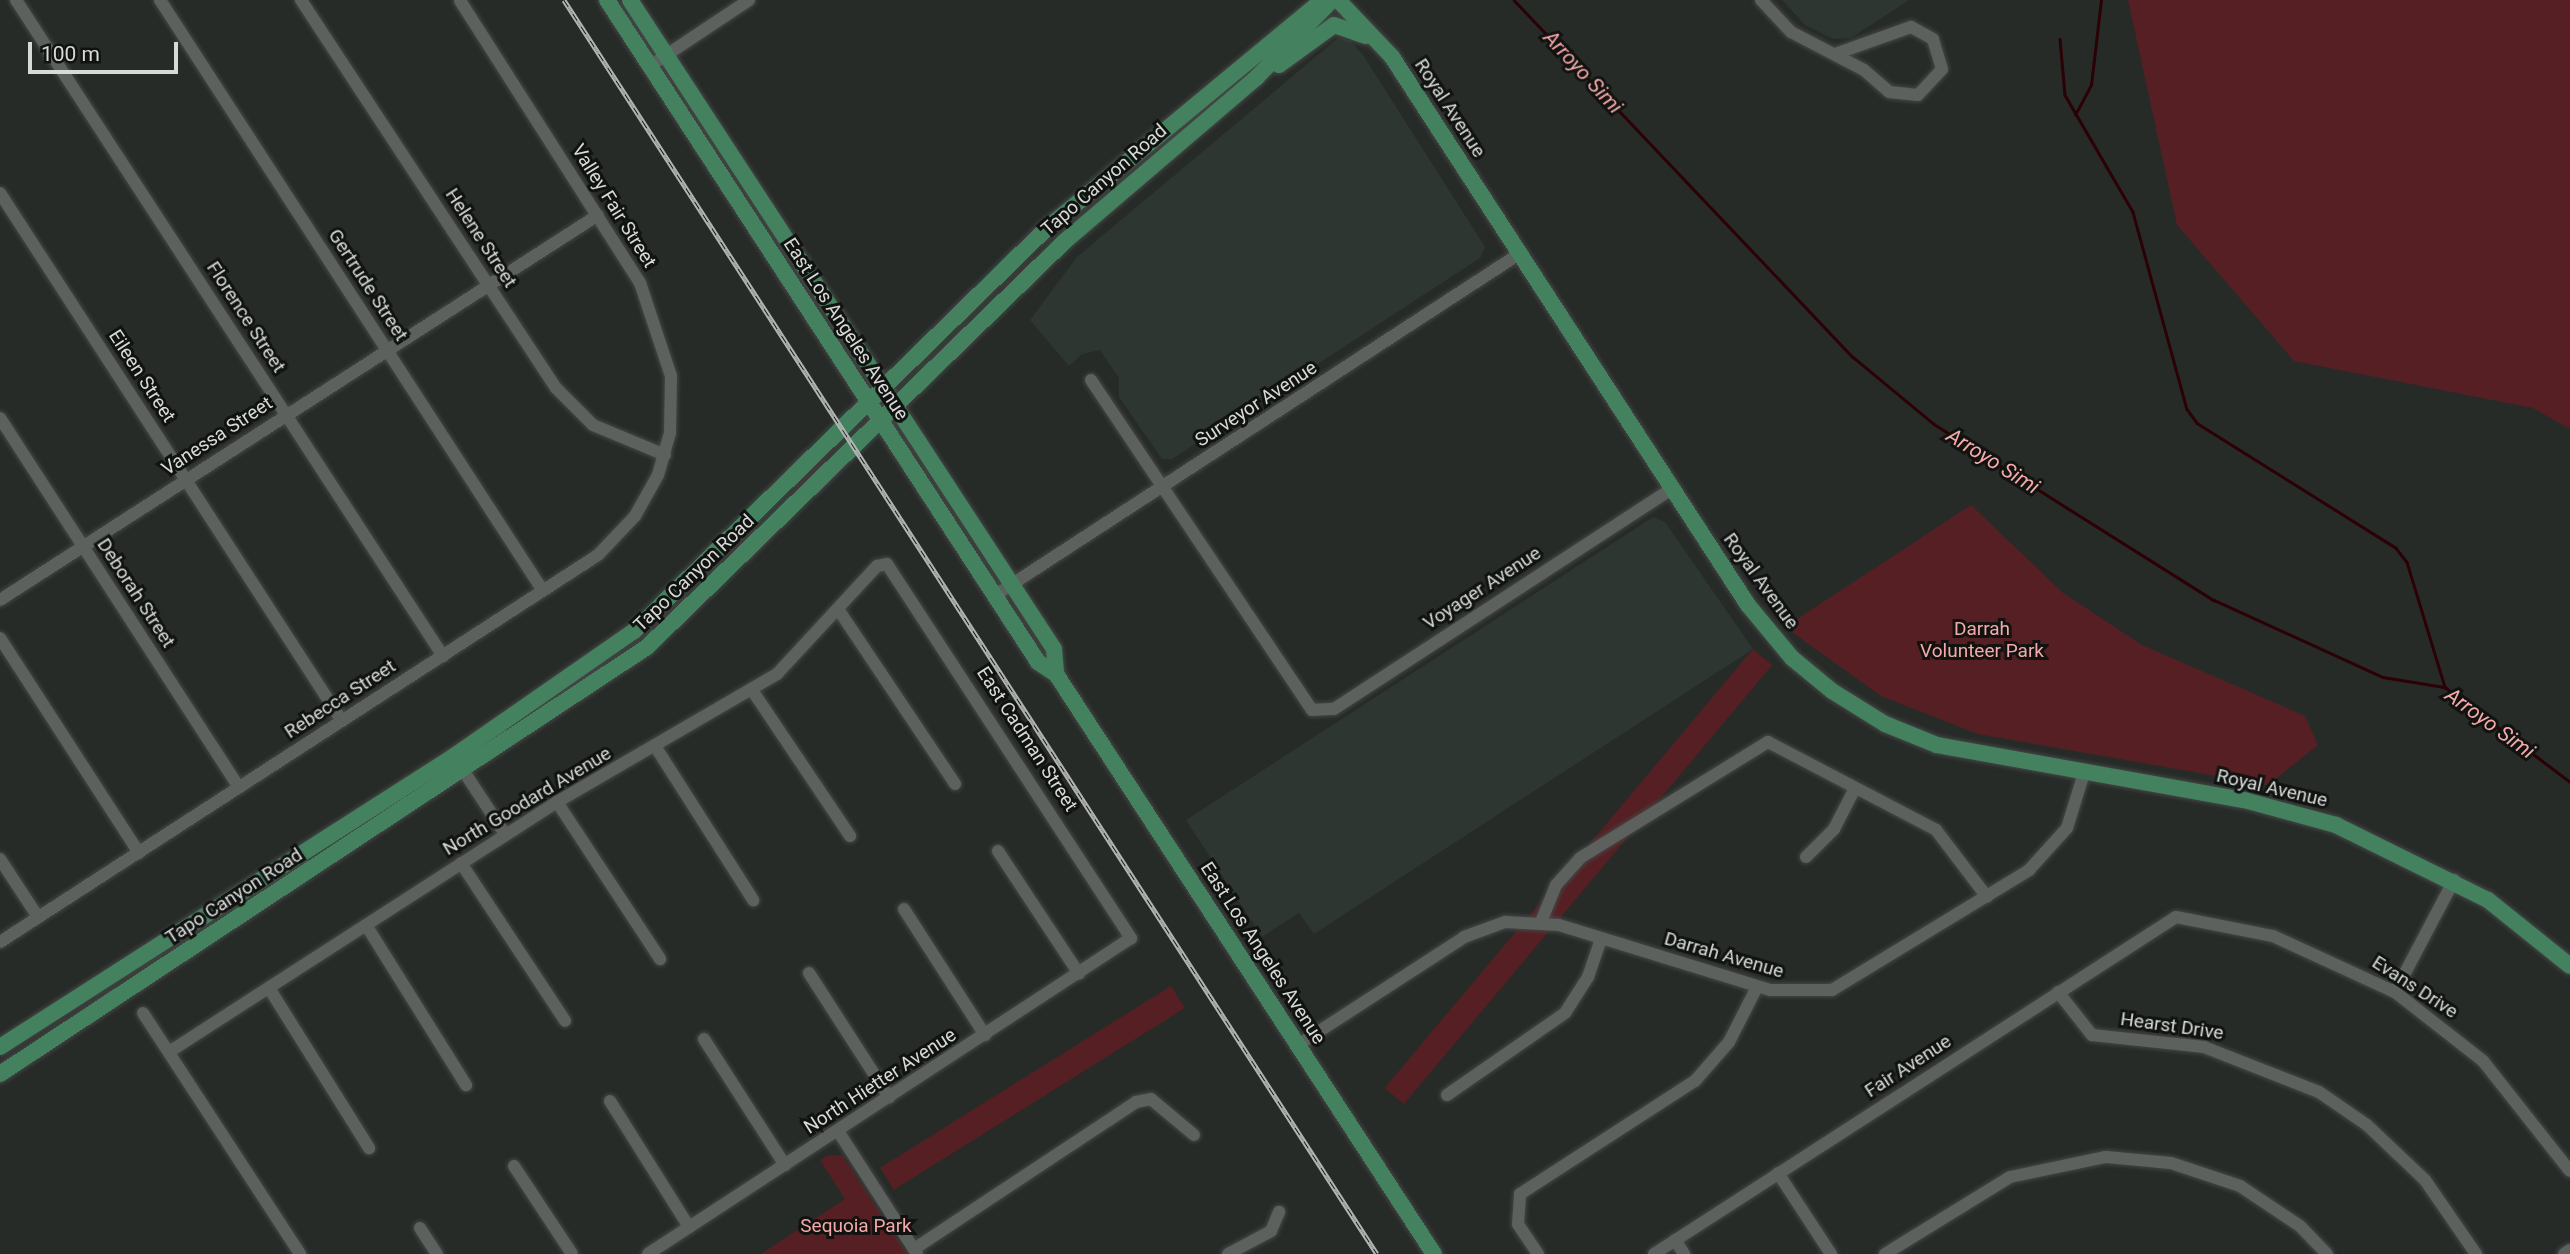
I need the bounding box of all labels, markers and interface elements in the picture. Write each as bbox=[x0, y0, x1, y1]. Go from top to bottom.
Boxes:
water label: Arroyo Simi bbox=[1538, 25, 1628, 119]
scale bar bbox=[32, 28, 182, 72]
text: 100 m bbox=[41, 42, 100, 66]
street label: Royal Avenue bbox=[1410, 54, 1490, 162]
street label: Tapo Canyon Road bbox=[1037, 119, 1171, 241]
street label: Valley Fair Street bbox=[567, 140, 661, 272]
street label: Helene Street bbox=[440, 184, 522, 292]
street label: Gertrude Street bbox=[323, 225, 413, 345]
street label: East Los Angeles Avenue bbox=[779, 234, 913, 424]
street label: Florence Street bbox=[202, 257, 290, 377]
street label: Eileen Street bbox=[104, 326, 180, 426]
street label: Surveyor Avenue bbox=[1191, 356, 1321, 452]
street label: Vanessa Street bbox=[157, 392, 277, 480]
water label: Arroyo Simi bbox=[1942, 423, 2044, 499]
street label: Tapo Canyon Road bbox=[629, 510, 759, 636]
street label: Royal Avenue bbox=[1719, 529, 1803, 633]
street label: Deborah Street bbox=[92, 534, 180, 652]
street label: Voyager Avenue bbox=[1419, 542, 1545, 634]
park label: Darrah Volunteer Park bbox=[1920, 618, 2044, 662]
street label: Rebecca Street bbox=[280, 655, 400, 743]
street label: East Cadman Street bbox=[972, 663, 1082, 815]
water label: Arroyo Simi bbox=[2440, 682, 2540, 764]
street label: North Goodard Avenue bbox=[439, 742, 615, 860]
street label: Royal Avenue bbox=[2214, 764, 2330, 812]
street label: Tapo Canyon Road bbox=[161, 843, 307, 949]
street label: East Los Angeles Avenue bbox=[1196, 858, 1330, 1048]
street label: Darrah Avenue bbox=[1662, 927, 1786, 983]
street label: Evans Drive bbox=[2368, 951, 2462, 1023]
street label: Hearst Drive bbox=[2119, 1007, 2225, 1045]
street label: North Hietter Avenue bbox=[800, 1023, 960, 1139]
street label: Fair Avenue bbox=[1861, 1030, 1955, 1102]
park label: Sequoia Park bbox=[800, 1215, 912, 1237]

